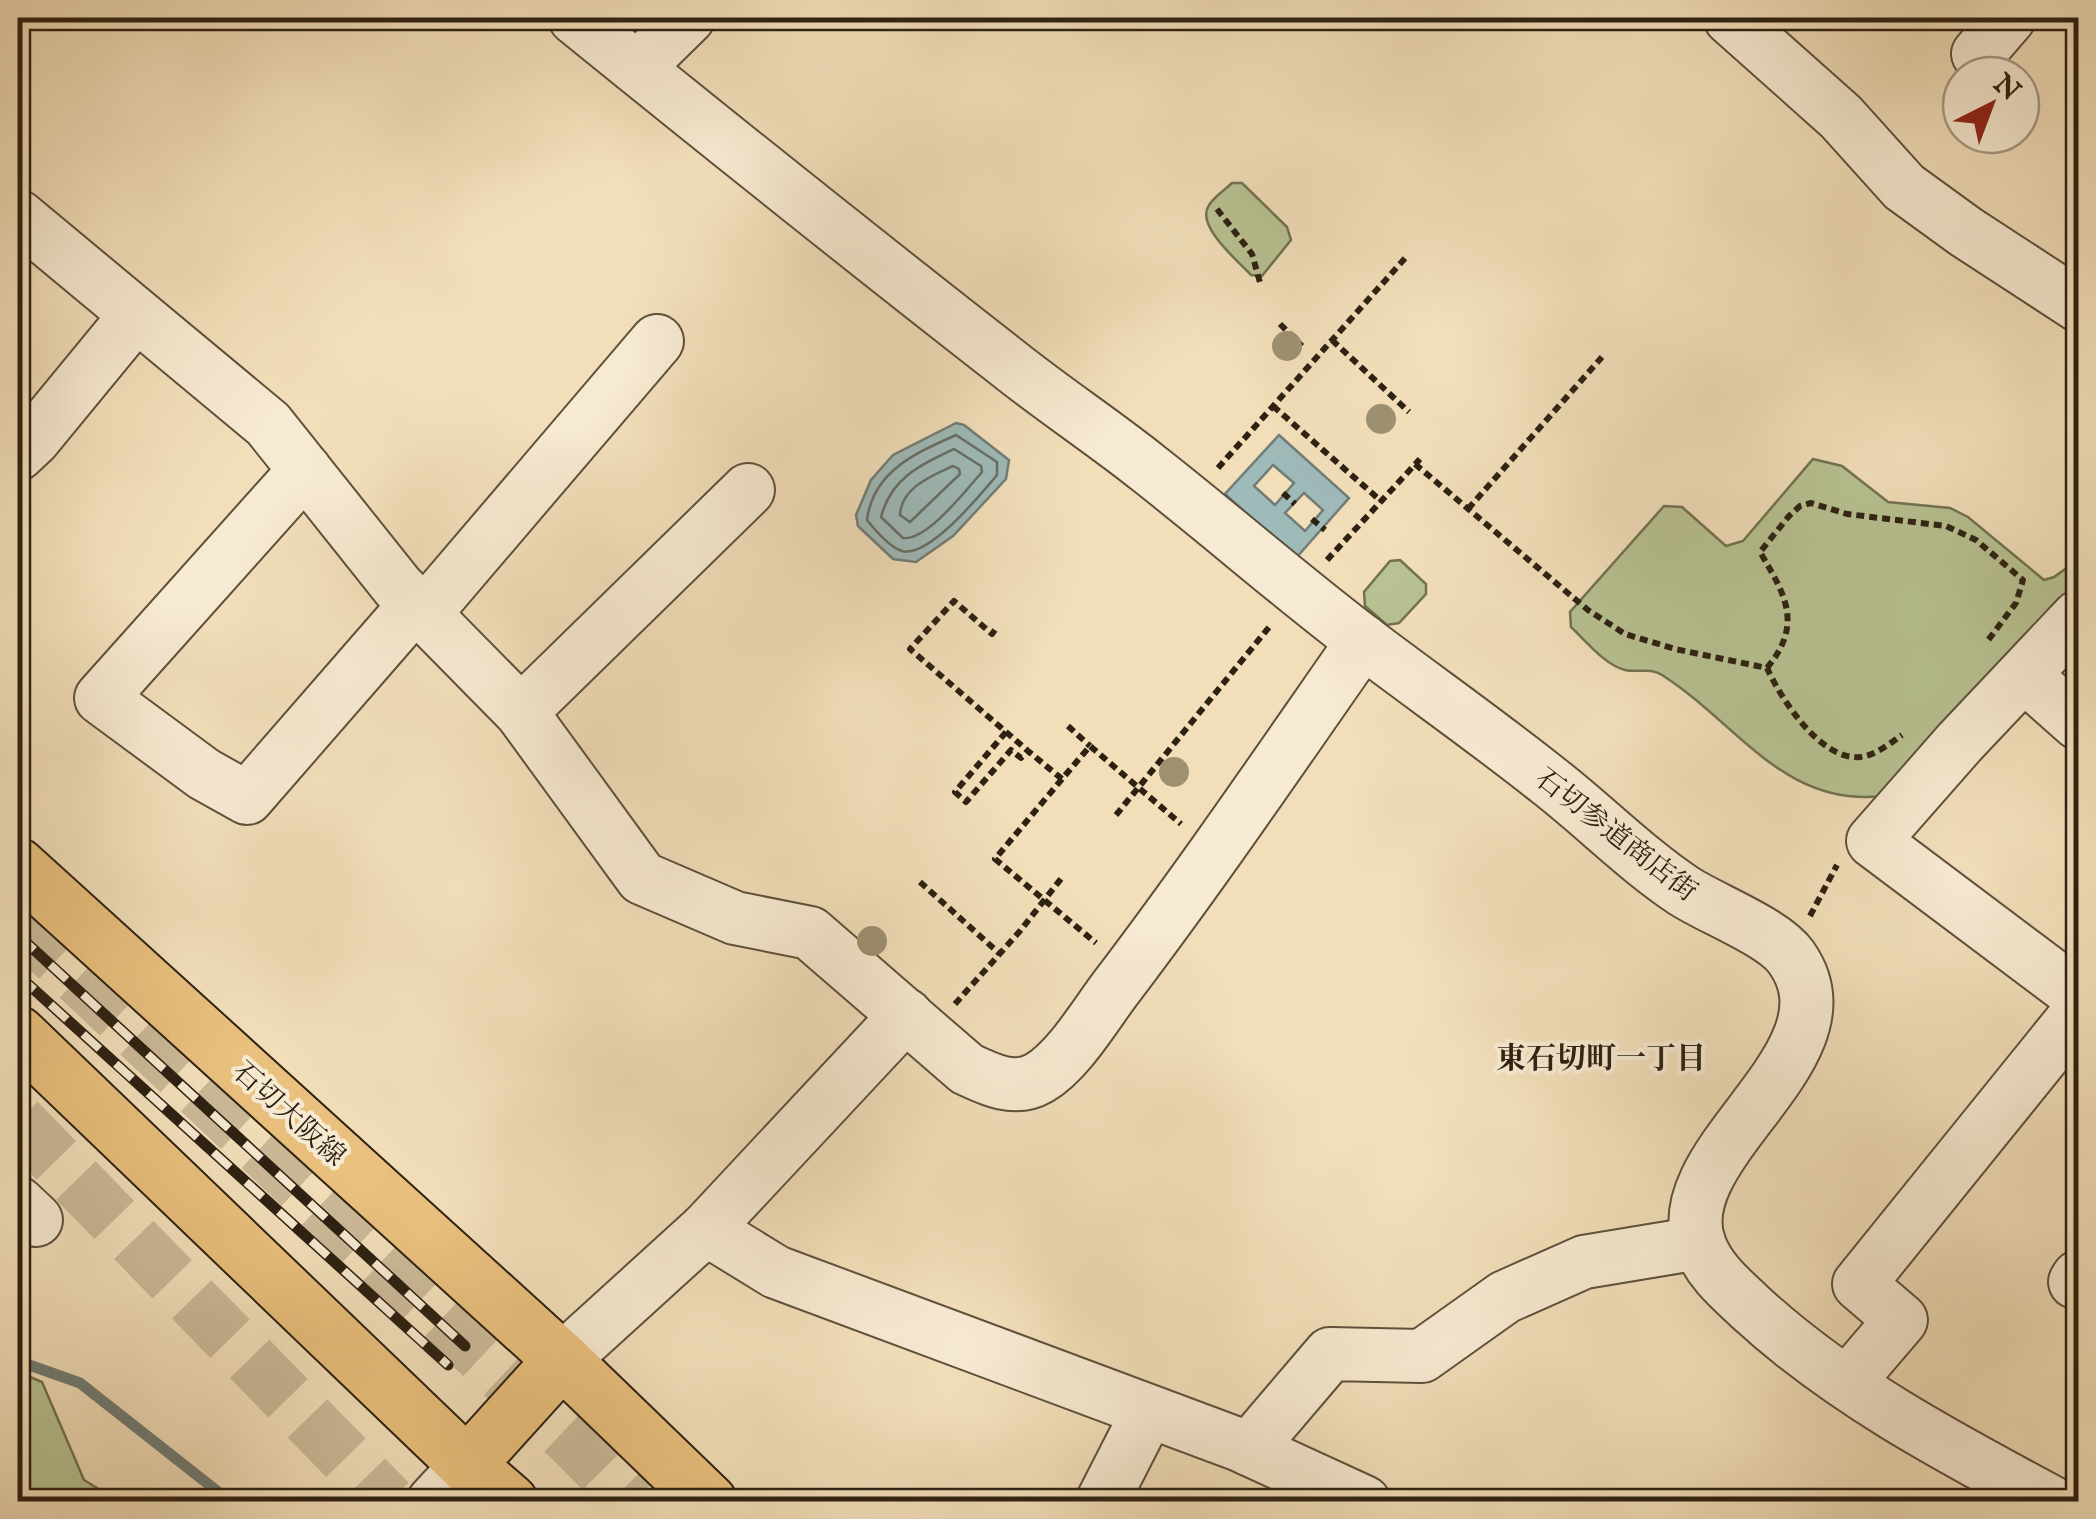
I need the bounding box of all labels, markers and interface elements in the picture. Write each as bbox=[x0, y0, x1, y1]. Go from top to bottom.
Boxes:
north arrow bbox=[1941, 55, 2041, 155]
text: N bbox=[1985, 66, 2027, 109]
street label: 石切参道商店街 bbox=[1527, 762, 1703, 910]
district label: 東石切町一丁目 bbox=[1496, 1041, 1706, 1079]
street label: 石切大阪線 bbox=[225, 1055, 352, 1175]

